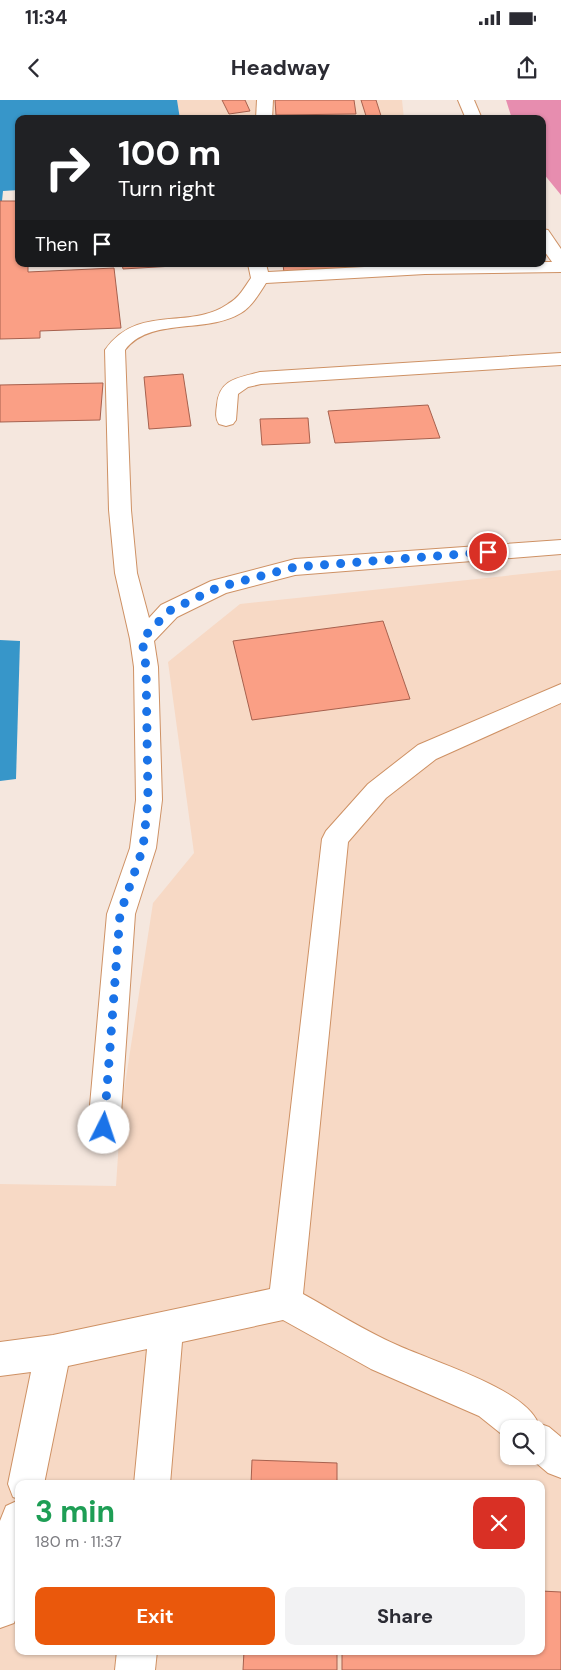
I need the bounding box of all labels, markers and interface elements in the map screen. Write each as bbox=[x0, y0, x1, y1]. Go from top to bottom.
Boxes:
text: 11:34 bbox=[25, 5, 67, 30]
text: Headway bbox=[231, 53, 330, 82]
icon: back bbox=[20, 54, 48, 82]
icon: share bbox=[513, 54, 541, 82]
text: 100 m bbox=[118, 130, 221, 176]
icon: right bbox=[35, 135, 100, 200]
text: Turn right bbox=[118, 174, 215, 203]
icon: arrive bbox=[88, 230, 116, 258]
text: Then bbox=[35, 232, 78, 257]
pin bbox=[467, 531, 509, 573]
icon: arrive bbox=[474, 538, 502, 566]
position arrow bbox=[77, 1101, 129, 1153]
map controls bbox=[500, 1420, 545, 1465]
button: search bbox=[500, 1420, 545, 1465]
text: 3 min bbox=[35, 1492, 115, 1531]
button: close bbox=[473, 1497, 525, 1549]
text: 180 m · 11:37 bbox=[35, 1531, 122, 1552]
button: Exit bbox=[35, 1587, 275, 1645]
button: Share bbox=[285, 1587, 525, 1645]

